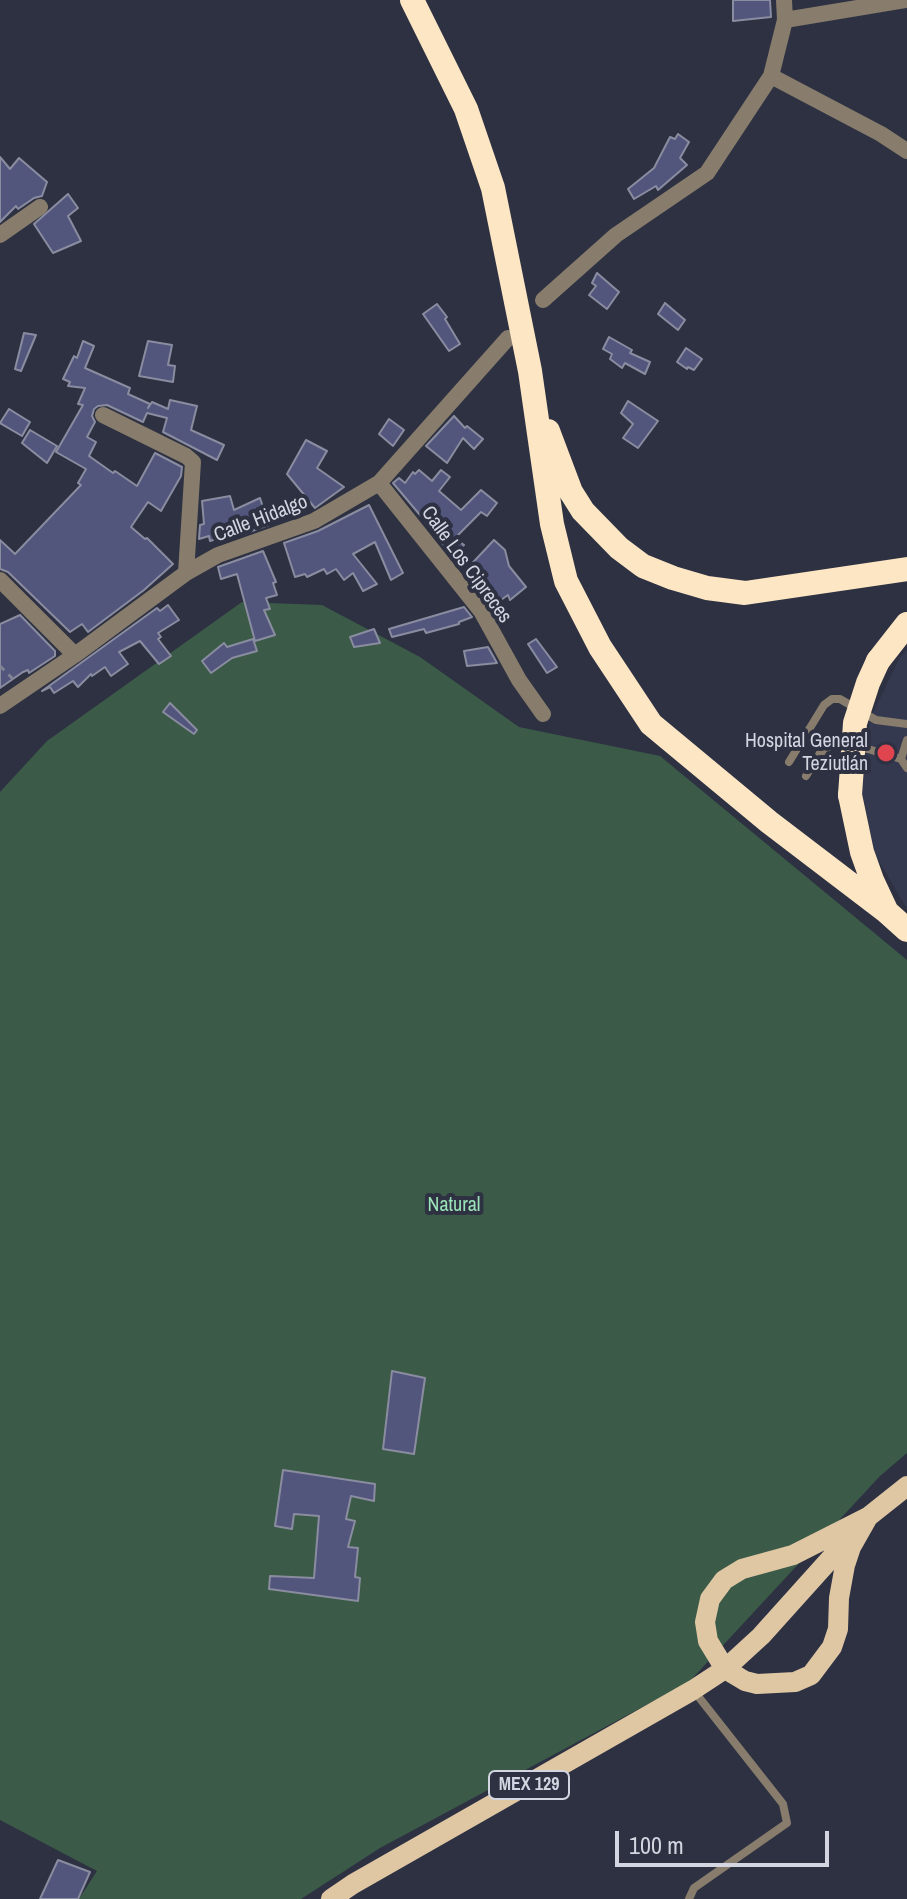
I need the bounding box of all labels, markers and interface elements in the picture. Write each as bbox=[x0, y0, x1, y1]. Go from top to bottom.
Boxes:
street label: Calle Hidalgo bbox=[211, 490, 311, 548]
street label: Calle Los Cipreces bbox=[416, 502, 516, 628]
place label: Hospital General Teziutlán bbox=[745, 730, 868, 777]
marker: Hospital General Teziutlán bbox=[875, 742, 897, 764]
park label: Natural bbox=[428, 1194, 480, 1218]
road number: MEX 129 bbox=[489, 1771, 569, 1799]
scale bar bbox=[619, 1815, 833, 1865]
text: 100 m bbox=[629, 1829, 684, 1861]

